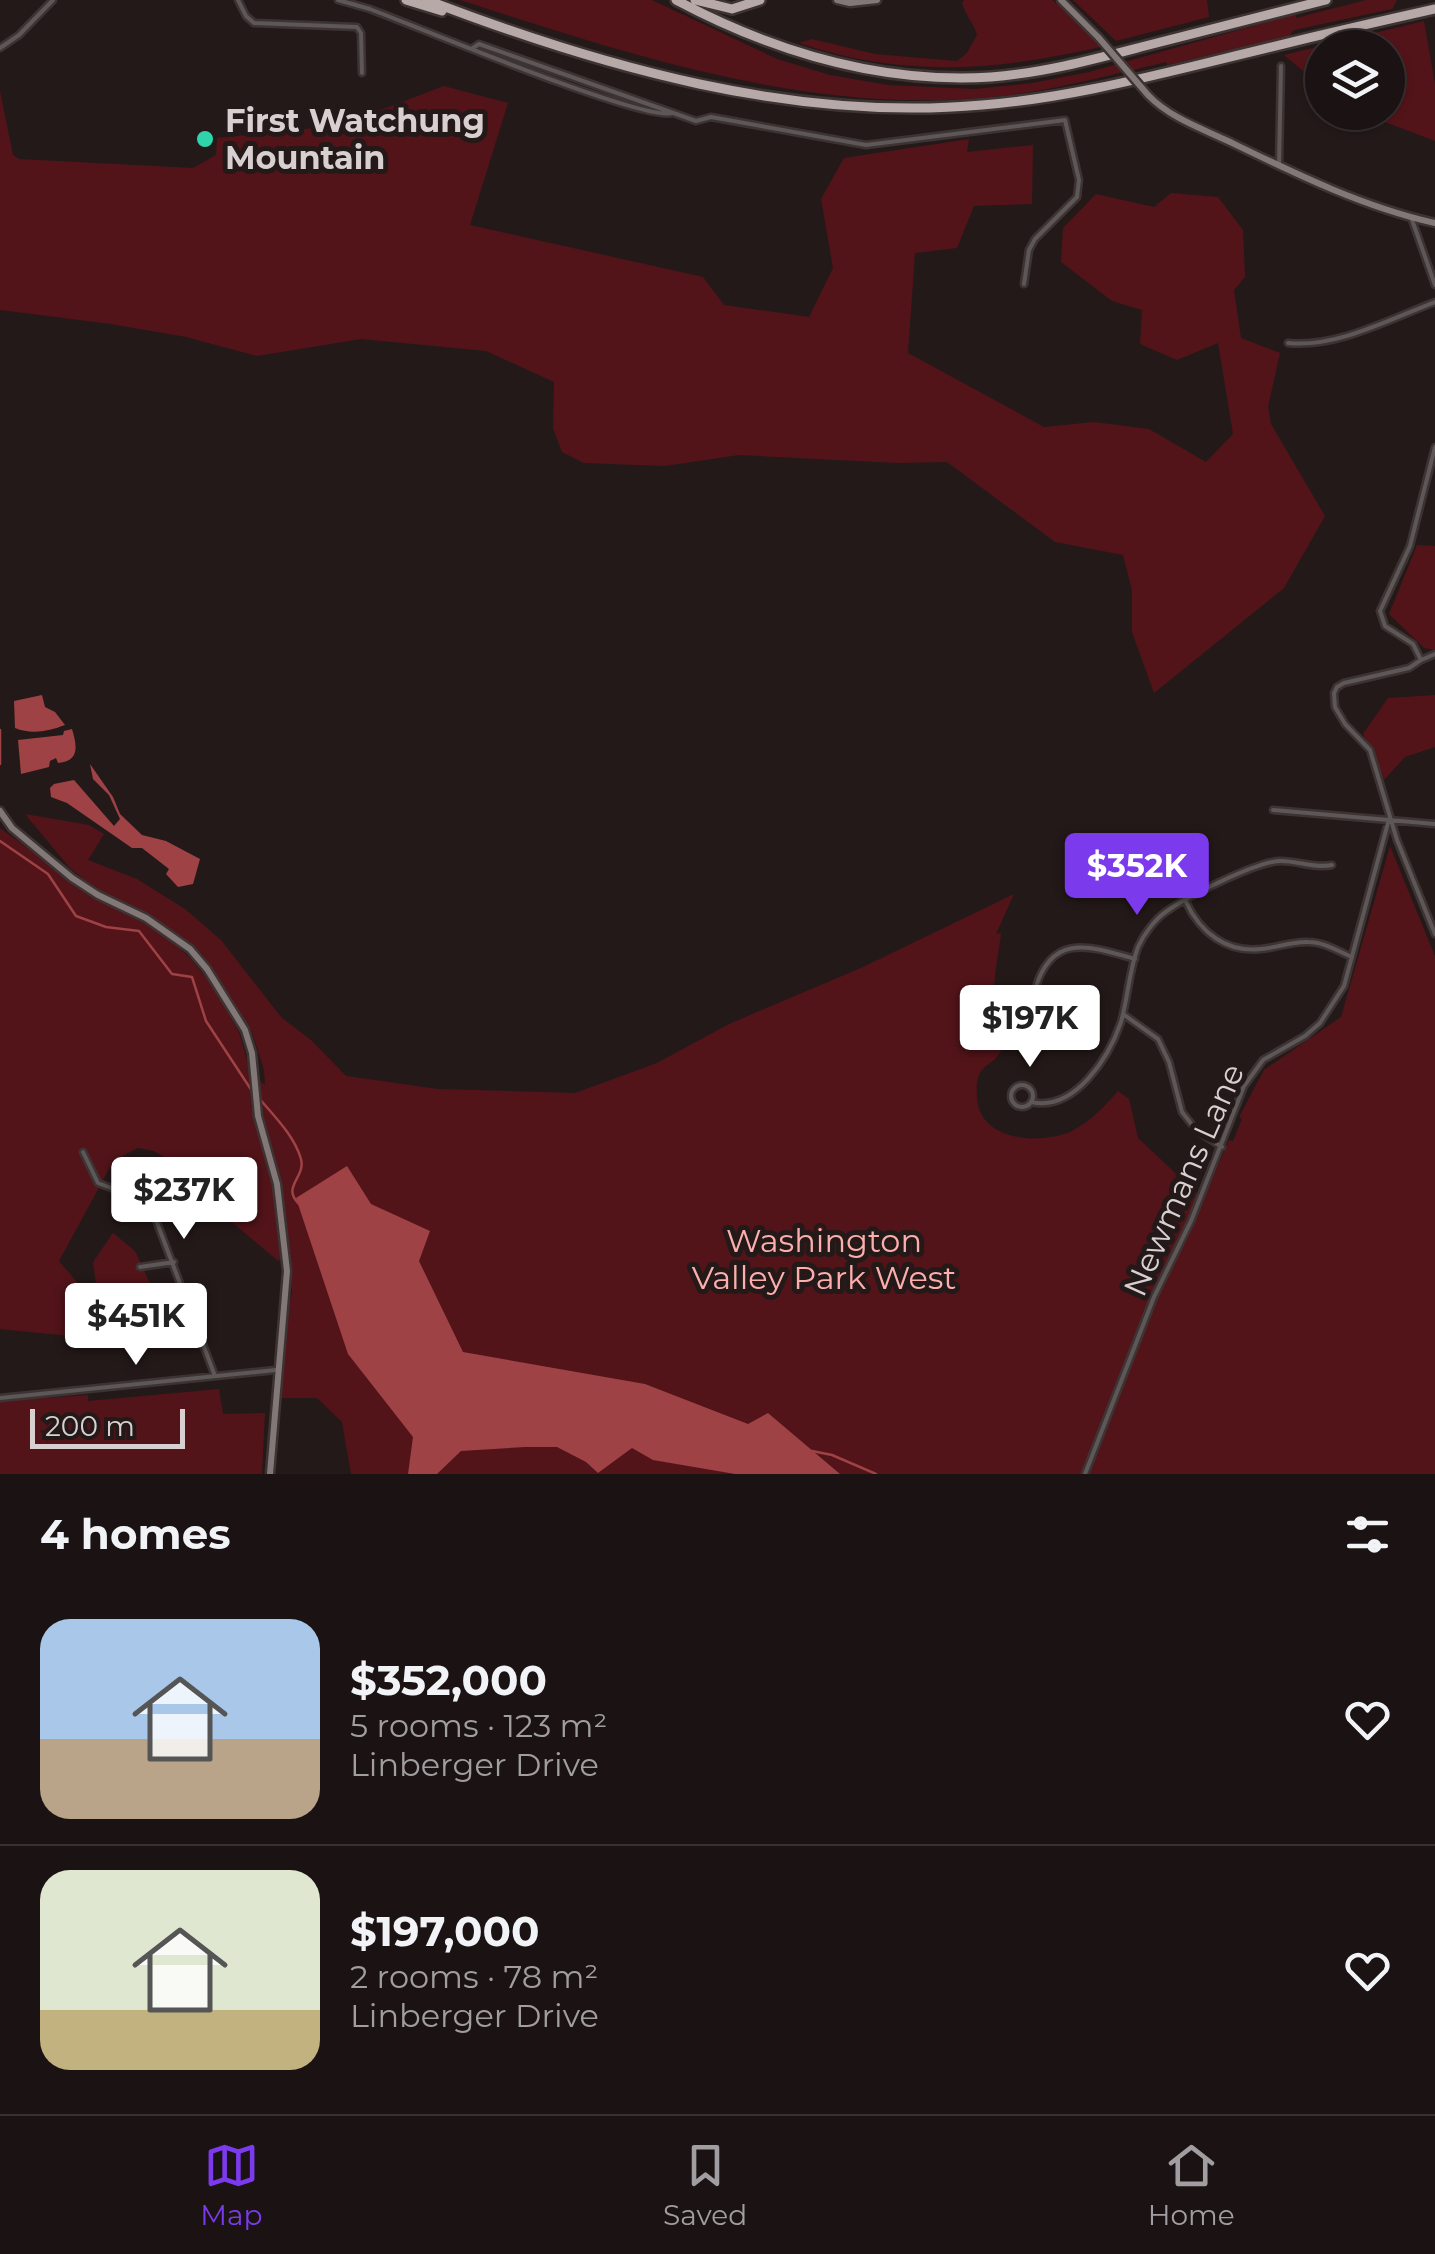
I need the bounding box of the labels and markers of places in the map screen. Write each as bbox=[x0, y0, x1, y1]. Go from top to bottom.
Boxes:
place label: First Watchung Mountain bbox=[225, 101, 485, 177]
marker: First Watchung Mountain bbox=[194, 128, 216, 150]
pin: $352K bbox=[1067, 833, 1207, 918]
pin: $197K bbox=[960, 985, 1100, 1070]
pin: $237K bbox=[114, 1157, 254, 1242]
pin: $451K bbox=[66, 1283, 206, 1368]

